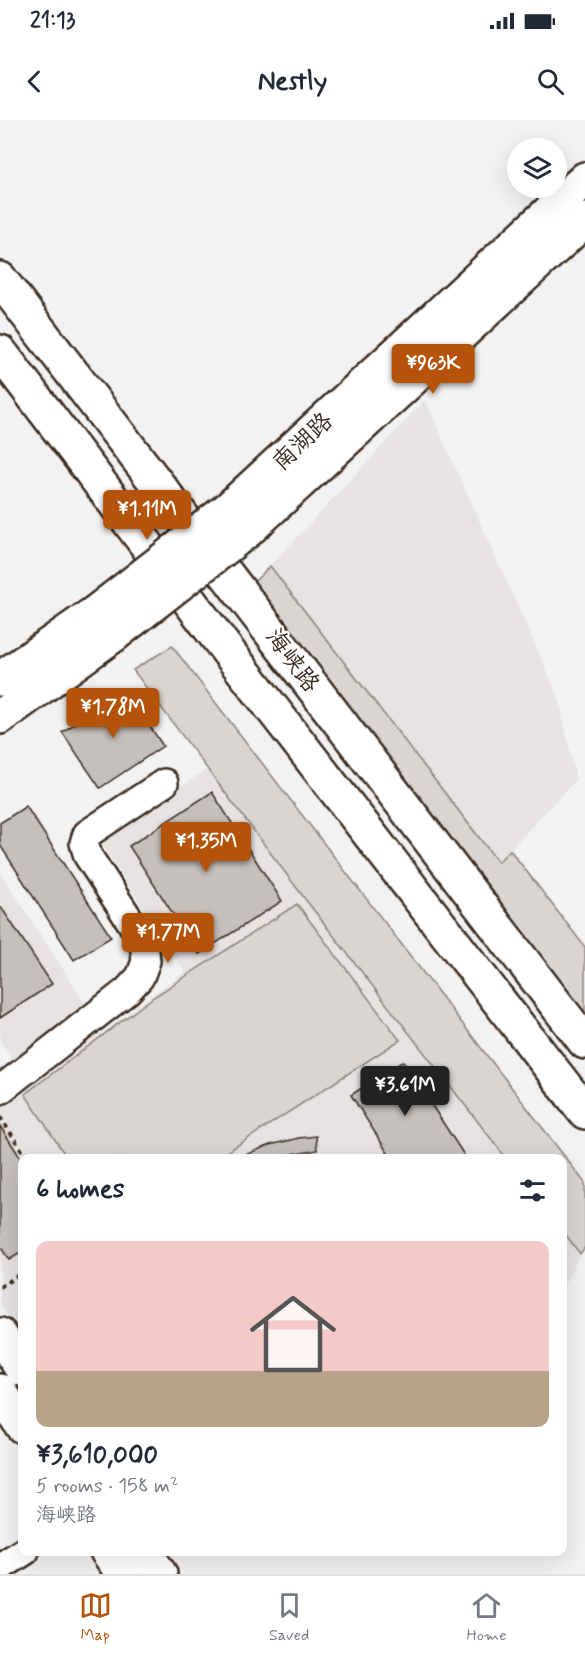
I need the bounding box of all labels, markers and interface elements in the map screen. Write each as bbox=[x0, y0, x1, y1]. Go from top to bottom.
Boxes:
text: 21:13 bbox=[30, 7, 75, 35]
text: Nestly bbox=[258, 64, 327, 99]
icon: back bbox=[18, 65, 51, 98]
icon: search bbox=[534, 65, 567, 98]
map controls bbox=[507, 138, 567, 198]
button: layers bbox=[507, 138, 567, 198]
pin: ¥963K bbox=[391, 344, 475, 395]
text: ¥963K bbox=[406, 350, 460, 377]
street label: 南湖路 bbox=[266, 406, 340, 478]
pin: ¥1.11M bbox=[98, 490, 196, 541]
text: ¥1.11M bbox=[117, 496, 177, 523]
street label: 海峡路 bbox=[258, 623, 326, 699]
pin: ¥1.78M bbox=[64, 688, 162, 739]
text: ¥1.78M bbox=[80, 694, 146, 721]
pin: ¥1.35M bbox=[157, 822, 255, 873]
text: ¥1.35M bbox=[175, 828, 237, 855]
pin: ¥1.77M bbox=[119, 913, 217, 964]
text: ¥1.77M bbox=[136, 919, 200, 946]
pin: ¥3.61M bbox=[356, 1066, 454, 1117]
text: ¥3.61M bbox=[374, 1072, 436, 1099]
text: 6 homes bbox=[36, 1173, 124, 1207]
icon: filters bbox=[516, 1174, 549, 1207]
icon: home bbox=[239, 1280, 347, 1388]
text: ¥3,610,000 bbox=[36, 1439, 158, 1473]
text: 5 rooms · 158 m² bbox=[36, 1473, 179, 1500]
text: 海峡路 bbox=[36, 1502, 96, 1529]
tab: Map bbox=[79, 1589, 112, 1646]
tab: Saved bbox=[269, 1589, 309, 1646]
tab: Home bbox=[467, 1589, 506, 1646]

